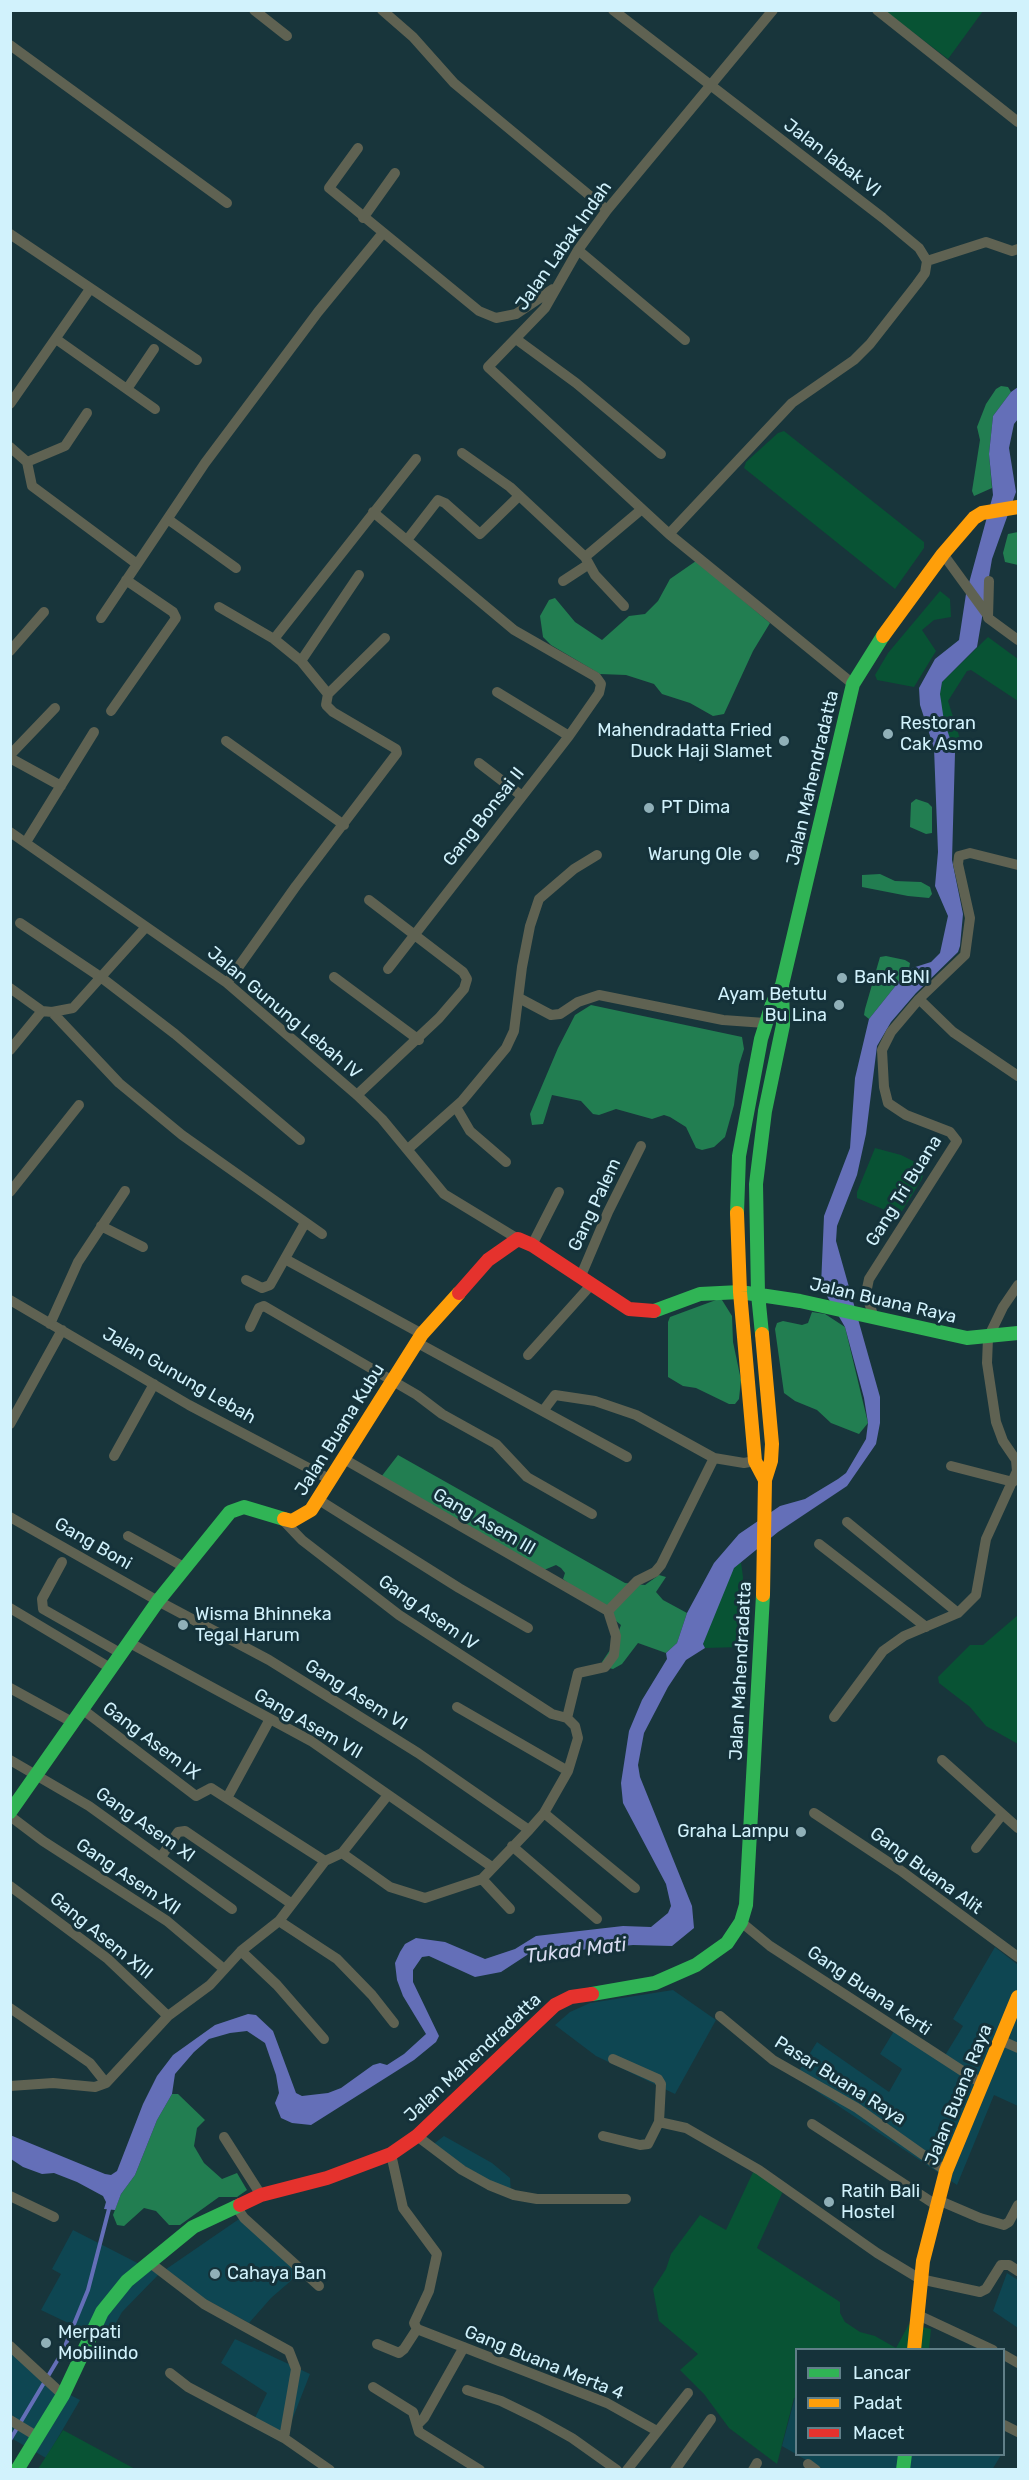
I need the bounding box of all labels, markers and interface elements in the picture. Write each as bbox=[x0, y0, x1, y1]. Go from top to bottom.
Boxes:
street label: Jalan labak VI bbox=[779, 114, 885, 202]
street label: Jalan Labak Indah bbox=[511, 177, 617, 315]
street label: Jalan Mahendradatta bbox=[782, 688, 844, 868]
place label: Restoran Cak Asmo bbox=[900, 713, 983, 756]
place label: Mahendradatta Fried Duck Haji Slamet bbox=[597, 720, 772, 762]
marker: Restoran Cak Asmo bbox=[881, 727, 895, 741]
marker: Mahendradatta Fried Duck Haji Slamet bbox=[777, 734, 791, 748]
street label: Gang Bonsai II bbox=[439, 763, 529, 871]
place label: PT Dima bbox=[661, 797, 730, 819]
marker: PT Dima bbox=[642, 801, 656, 815]
place label: Warung Ole bbox=[648, 844, 742, 866]
marker: Warung Ole bbox=[747, 848, 761, 862]
street label: Jalan Gunung Lebah IV bbox=[203, 942, 365, 1084]
place label: Bank BNI bbox=[854, 967, 930, 989]
marker: Bank BNI bbox=[835, 971, 849, 985]
place label: Ayam Betutu Bu Lina bbox=[718, 984, 827, 1026]
marker: Ayam Betutu Bu Lina bbox=[832, 998, 846, 1012]
street label: Gang Tri Buana bbox=[861, 1132, 947, 1250]
street label: Gang Palem bbox=[564, 1155, 626, 1255]
street label: Jalan Buana Raya bbox=[807, 1274, 959, 1328]
street label: Jalan Gunung Lebah bbox=[98, 1323, 260, 1429]
street label: Jalan Buana Kubu bbox=[291, 1360, 389, 1500]
street label: Gang Asem III bbox=[429, 1484, 539, 1560]
street label: Gang Boni bbox=[50, 1513, 136, 1575]
street label: Gang Asem IV bbox=[374, 1571, 482, 1655]
street label: Jalan Mahendradatta bbox=[726, 1581, 756, 1761]
place label: Wisma Bhinneka Tegal Harum bbox=[195, 1604, 332, 1646]
marker: Wisma Bhinneka Tegal Harum bbox=[176, 1618, 190, 1632]
street label: Gang Asem VI bbox=[301, 1655, 411, 1735]
street label: Gang Asem VII bbox=[250, 1684, 366, 1764]
street label: Gang Asem IX bbox=[98, 1697, 204, 1785]
street label: Gang Asem XI bbox=[91, 1783, 199, 1867]
place label: Graha Lampu bbox=[677, 1821, 789, 1843]
street label: Gang Buana Alit bbox=[865, 1823, 987, 1919]
marker: Graha Lampu bbox=[794, 1825, 808, 1839]
street label: Gang Asem XII bbox=[72, 1834, 184, 1920]
street label: Gang Asem XIII bbox=[45, 1888, 157, 1984]
water label: Tukad Mati bbox=[524, 1933, 628, 1969]
street label: Gang Buana Kerti bbox=[803, 1942, 935, 2040]
street label: Jalan Mahendradatta bbox=[400, 1989, 546, 2127]
street label: Jalan Buana Raya bbox=[921, 2021, 997, 2169]
street label: Pasar Buana Raya bbox=[770, 2032, 910, 2130]
place label: Ratih Bali Hostel bbox=[841, 2181, 920, 2224]
marker: Ratih Bali Hostel bbox=[822, 2195, 836, 2209]
place label: Cahaya Ban bbox=[227, 2263, 326, 2285]
marker: Cahaya Ban bbox=[208, 2267, 222, 2281]
street label: Gang Buana Merta 4 bbox=[461, 2321, 627, 2405]
place label: Merpati Mobilindo bbox=[58, 2322, 138, 2364]
marker: Merpati Mobilindo bbox=[39, 2336, 53, 2350]
legend bbox=[795, 2348, 1005, 2456]
text: Lancar bbox=[853, 2362, 911, 2384]
text: Padat bbox=[853, 2392, 902, 2414]
text: Macet bbox=[853, 2422, 904, 2444]

